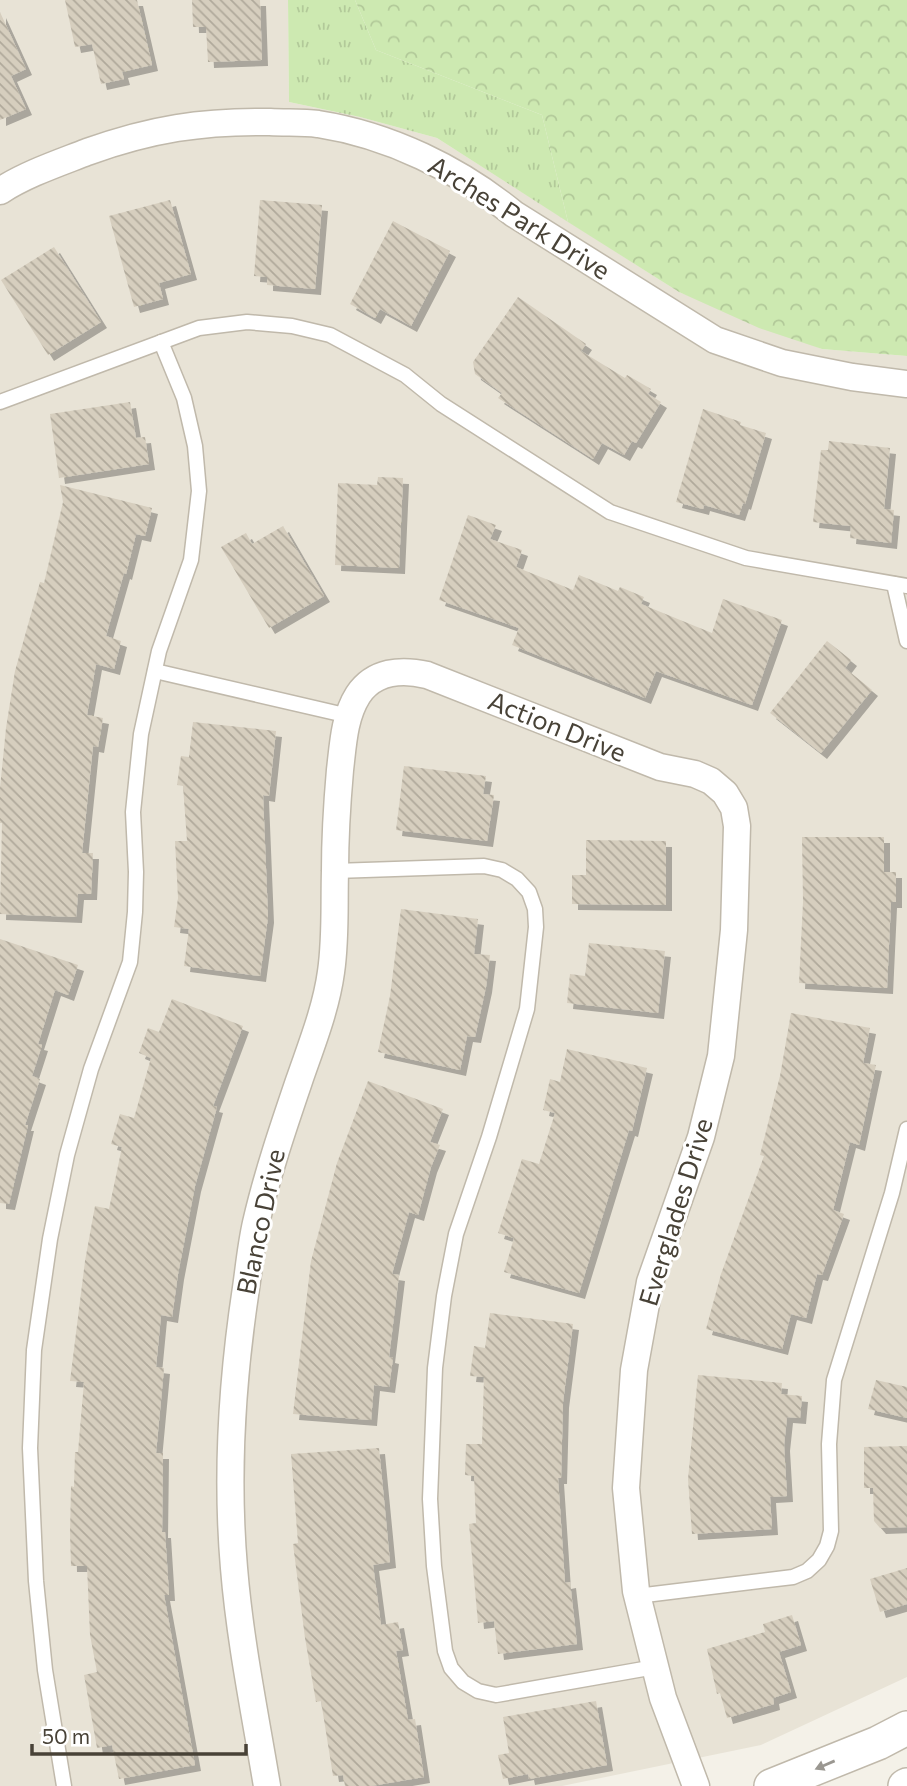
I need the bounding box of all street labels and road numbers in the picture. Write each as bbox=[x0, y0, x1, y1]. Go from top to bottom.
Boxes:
street label: Arches Park Drive bbox=[423, 148, 616, 285]
street label: Action Drive bbox=[484, 684, 631, 767]
street label: Everglades Drive bbox=[631, 1114, 718, 1309]
street label: Blanco Drive bbox=[229, 1146, 290, 1297]

